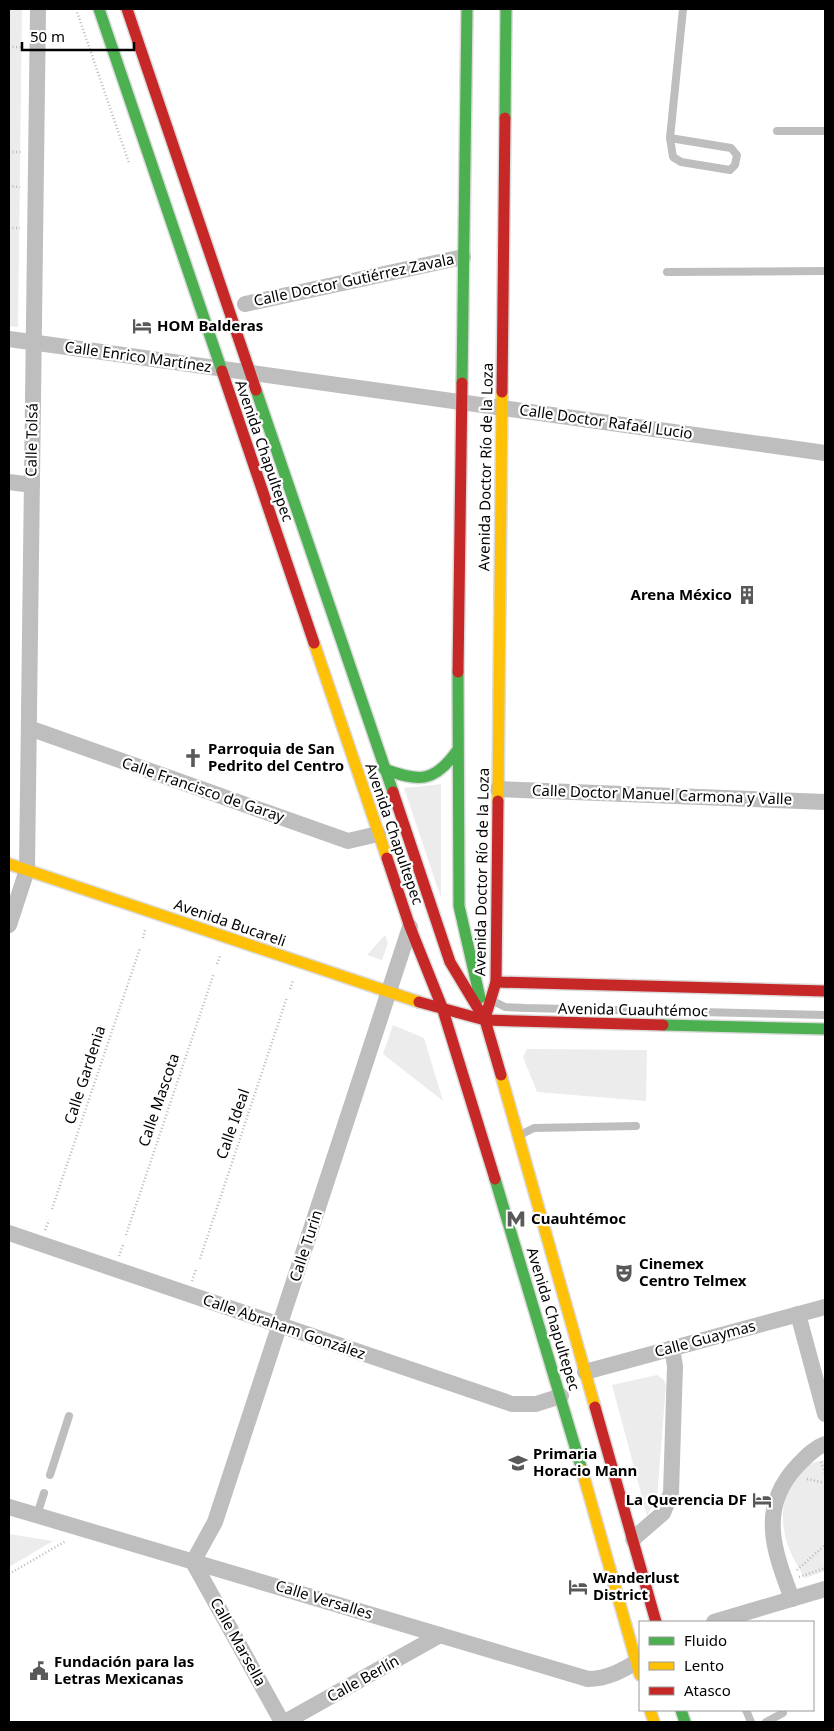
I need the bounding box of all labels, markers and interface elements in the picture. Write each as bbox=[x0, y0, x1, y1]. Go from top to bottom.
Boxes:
scale bar bbox=[22, 20, 135, 52]
text: 50 m bbox=[30, 26, 65, 46]
street label: Calle Doctor Gutiérrez Zavala bbox=[252, 248, 456, 310]
hotel icon: HOM Balderas bbox=[131, 315, 153, 337]
place label: HOM Balderas bbox=[157, 315, 263, 335]
street label: Calle Enrico Martínez bbox=[63, 336, 213, 376]
street label: Avenida Doctor Río de la Loza bbox=[473, 363, 497, 571]
street label: Avenida Chapultepec bbox=[231, 377, 299, 524]
street label: Calle Doctor Rafaél Lucio bbox=[518, 399, 694, 443]
street label: Calle Tolsá bbox=[20, 403, 42, 477]
place label: Arena México bbox=[631, 584, 732, 604]
building icon: Arena México bbox=[736, 584, 758, 606]
place label: Parroquia de San Pedrito del Centro bbox=[208, 738, 344, 775]
church icon: Parroquia de San Pedrito del Centro bbox=[182, 747, 204, 769]
street label: Calle Francisco de Garay bbox=[119, 752, 288, 826]
street label: Avenida Chapultepec bbox=[361, 760, 429, 907]
street label: Avenida Doctor Río de la Loza bbox=[469, 768, 493, 976]
street label: Calle Doctor Manuel Carmona y Valle bbox=[532, 779, 792, 809]
street label: Avenida Bucareli bbox=[172, 894, 289, 951]
street label: Avenida Cuauhtémoc bbox=[558, 998, 708, 1020]
street label: Calle Gardenia bbox=[59, 1023, 109, 1127]
street label: Calle Mascota bbox=[133, 1050, 183, 1149]
street label: Calle Ideal bbox=[211, 1086, 253, 1161]
street label: Calle Turin bbox=[284, 1207, 326, 1284]
metro station icon: Cuauhtémoc bbox=[505, 1208, 527, 1230]
place label: Cuauhtémoc bbox=[531, 1208, 626, 1228]
street label: Avenida Chapultepec bbox=[523, 1245, 585, 1393]
place label: Cinemex Centro Telmex bbox=[639, 1253, 747, 1290]
theatre icon: Cinemex Centro Telmex bbox=[613, 1262, 635, 1284]
street label: Calle Abraham González bbox=[200, 1289, 368, 1363]
street label: Calle Guaymas bbox=[652, 1315, 758, 1361]
place label: Primaria Horacio Mann bbox=[533, 1443, 637, 1480]
school or university icon: Primaria Horacio Mann bbox=[507, 1452, 529, 1474]
place label: La Querencia DF bbox=[626, 1489, 747, 1509]
hotel icon: La Querencia DF bbox=[751, 1489, 773, 1511]
place label: Wanderlust District bbox=[593, 1567, 680, 1604]
street label: Calle Versalles bbox=[273, 1575, 375, 1623]
hotel icon: Wanderlust District bbox=[567, 1576, 589, 1598]
street label: Calle Marsella bbox=[206, 1594, 271, 1689]
legend bbox=[639, 1621, 814, 1711]
text: Fluido bbox=[684, 1630, 727, 1650]
street label: Calle Berlín bbox=[323, 1650, 402, 1706]
place label: Fundación para las Letras Mexicanas bbox=[54, 1651, 194, 1688]
text: Lento bbox=[684, 1655, 724, 1675]
public building icon: Fundación para las Letras Mexicanas bbox=[28, 1660, 50, 1682]
text: Atasco bbox=[684, 1680, 731, 1700]

